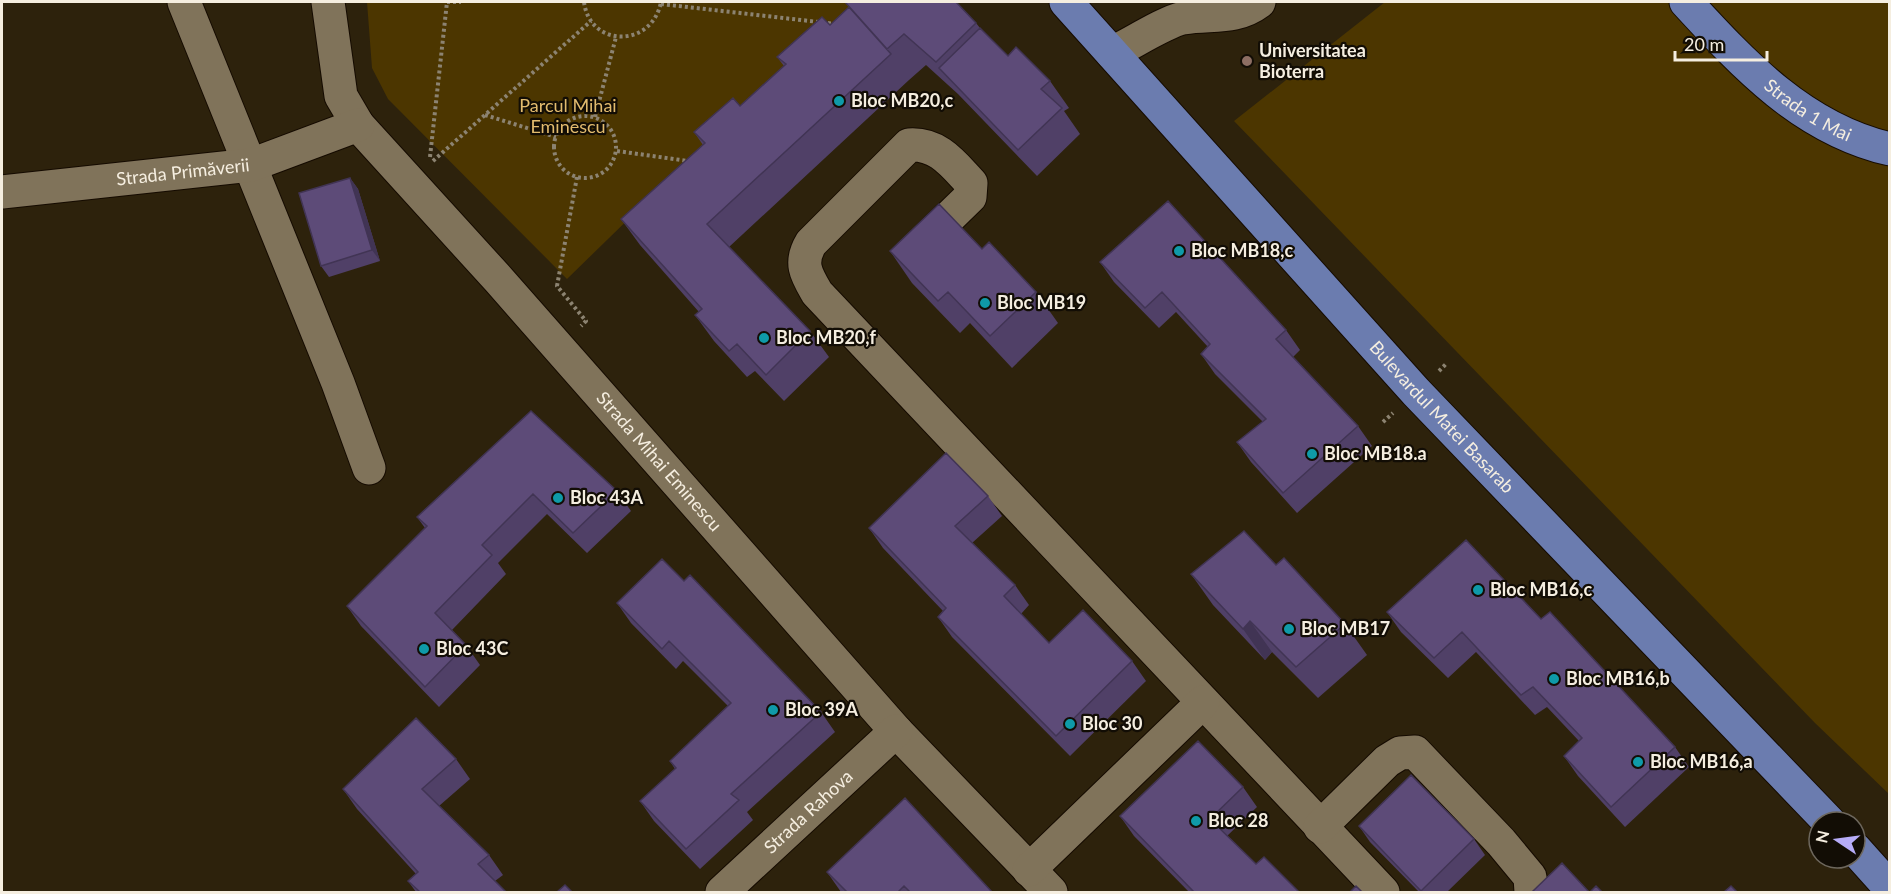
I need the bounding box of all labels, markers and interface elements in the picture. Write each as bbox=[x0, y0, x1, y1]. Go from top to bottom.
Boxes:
scale bar bbox=[1675, 24, 1766, 62]
text: 20 m bbox=[1684, 33, 1724, 55]
place label: Universitatea Bioterra bbox=[1259, 39, 1366, 82]
marker: Universitatea Bioterra bbox=[1240, 54, 1254, 68]
street label: Strada 1 Mai bbox=[1760, 74, 1855, 145]
place label: Bloc MB20,c bbox=[851, 89, 954, 111]
park label: Parcul Mihai Eminescu bbox=[519, 94, 617, 137]
marker: Bloc MB20,c bbox=[832, 94, 846, 108]
street label: Strada Primăverii bbox=[115, 153, 251, 190]
place label: Bloc MB18,c bbox=[1191, 239, 1294, 261]
marker: Bloc MB18,c bbox=[1172, 244, 1186, 258]
place label: Bloc MB19 bbox=[997, 291, 1086, 313]
marker: Bloc MB19 bbox=[978, 296, 992, 310]
place label: Bloc MB20,f bbox=[776, 326, 877, 348]
marker: Bloc MB20,f bbox=[757, 331, 771, 345]
street label: Bulevardul Matei Basarab bbox=[1365, 336, 1519, 497]
street label: Strada Mihai Eminescu bbox=[592, 386, 727, 535]
place label: Bloc MB18.a bbox=[1324, 442, 1427, 464]
marker: Bloc MB18.a bbox=[1305, 447, 1319, 461]
place label: Bloc 43A bbox=[570, 486, 643, 508]
marker: Bloc 43A bbox=[551, 491, 565, 505]
place label: Bloc MB16,c bbox=[1490, 578, 1593, 600]
marker: Bloc MB16,c bbox=[1471, 583, 1485, 597]
place label: Bloc MB17 bbox=[1301, 617, 1390, 639]
marker: Bloc MB17 bbox=[1282, 622, 1296, 636]
place label: Bloc 43C bbox=[436, 637, 508, 659]
marker: Bloc 43C bbox=[417, 642, 431, 656]
place label: Bloc MB16,b bbox=[1566, 667, 1670, 689]
marker: Bloc MB16,b bbox=[1547, 672, 1561, 686]
place label: Bloc 39A bbox=[785, 698, 858, 720]
marker: Bloc 39A bbox=[766, 703, 780, 717]
place label: Bloc 30 bbox=[1082, 712, 1142, 734]
marker: Bloc 30 bbox=[1063, 717, 1077, 731]
place label: Bloc MB16,a bbox=[1650, 750, 1753, 772]
marker: Bloc MB16,a bbox=[1631, 755, 1645, 769]
street label: Strada Rahova bbox=[759, 765, 857, 858]
place label: Bloc 28 bbox=[1208, 809, 1268, 831]
north arrow bbox=[1807, 810, 1867, 870]
marker: Bloc 28 bbox=[1189, 814, 1203, 828]
text: N bbox=[1811, 828, 1833, 845]

